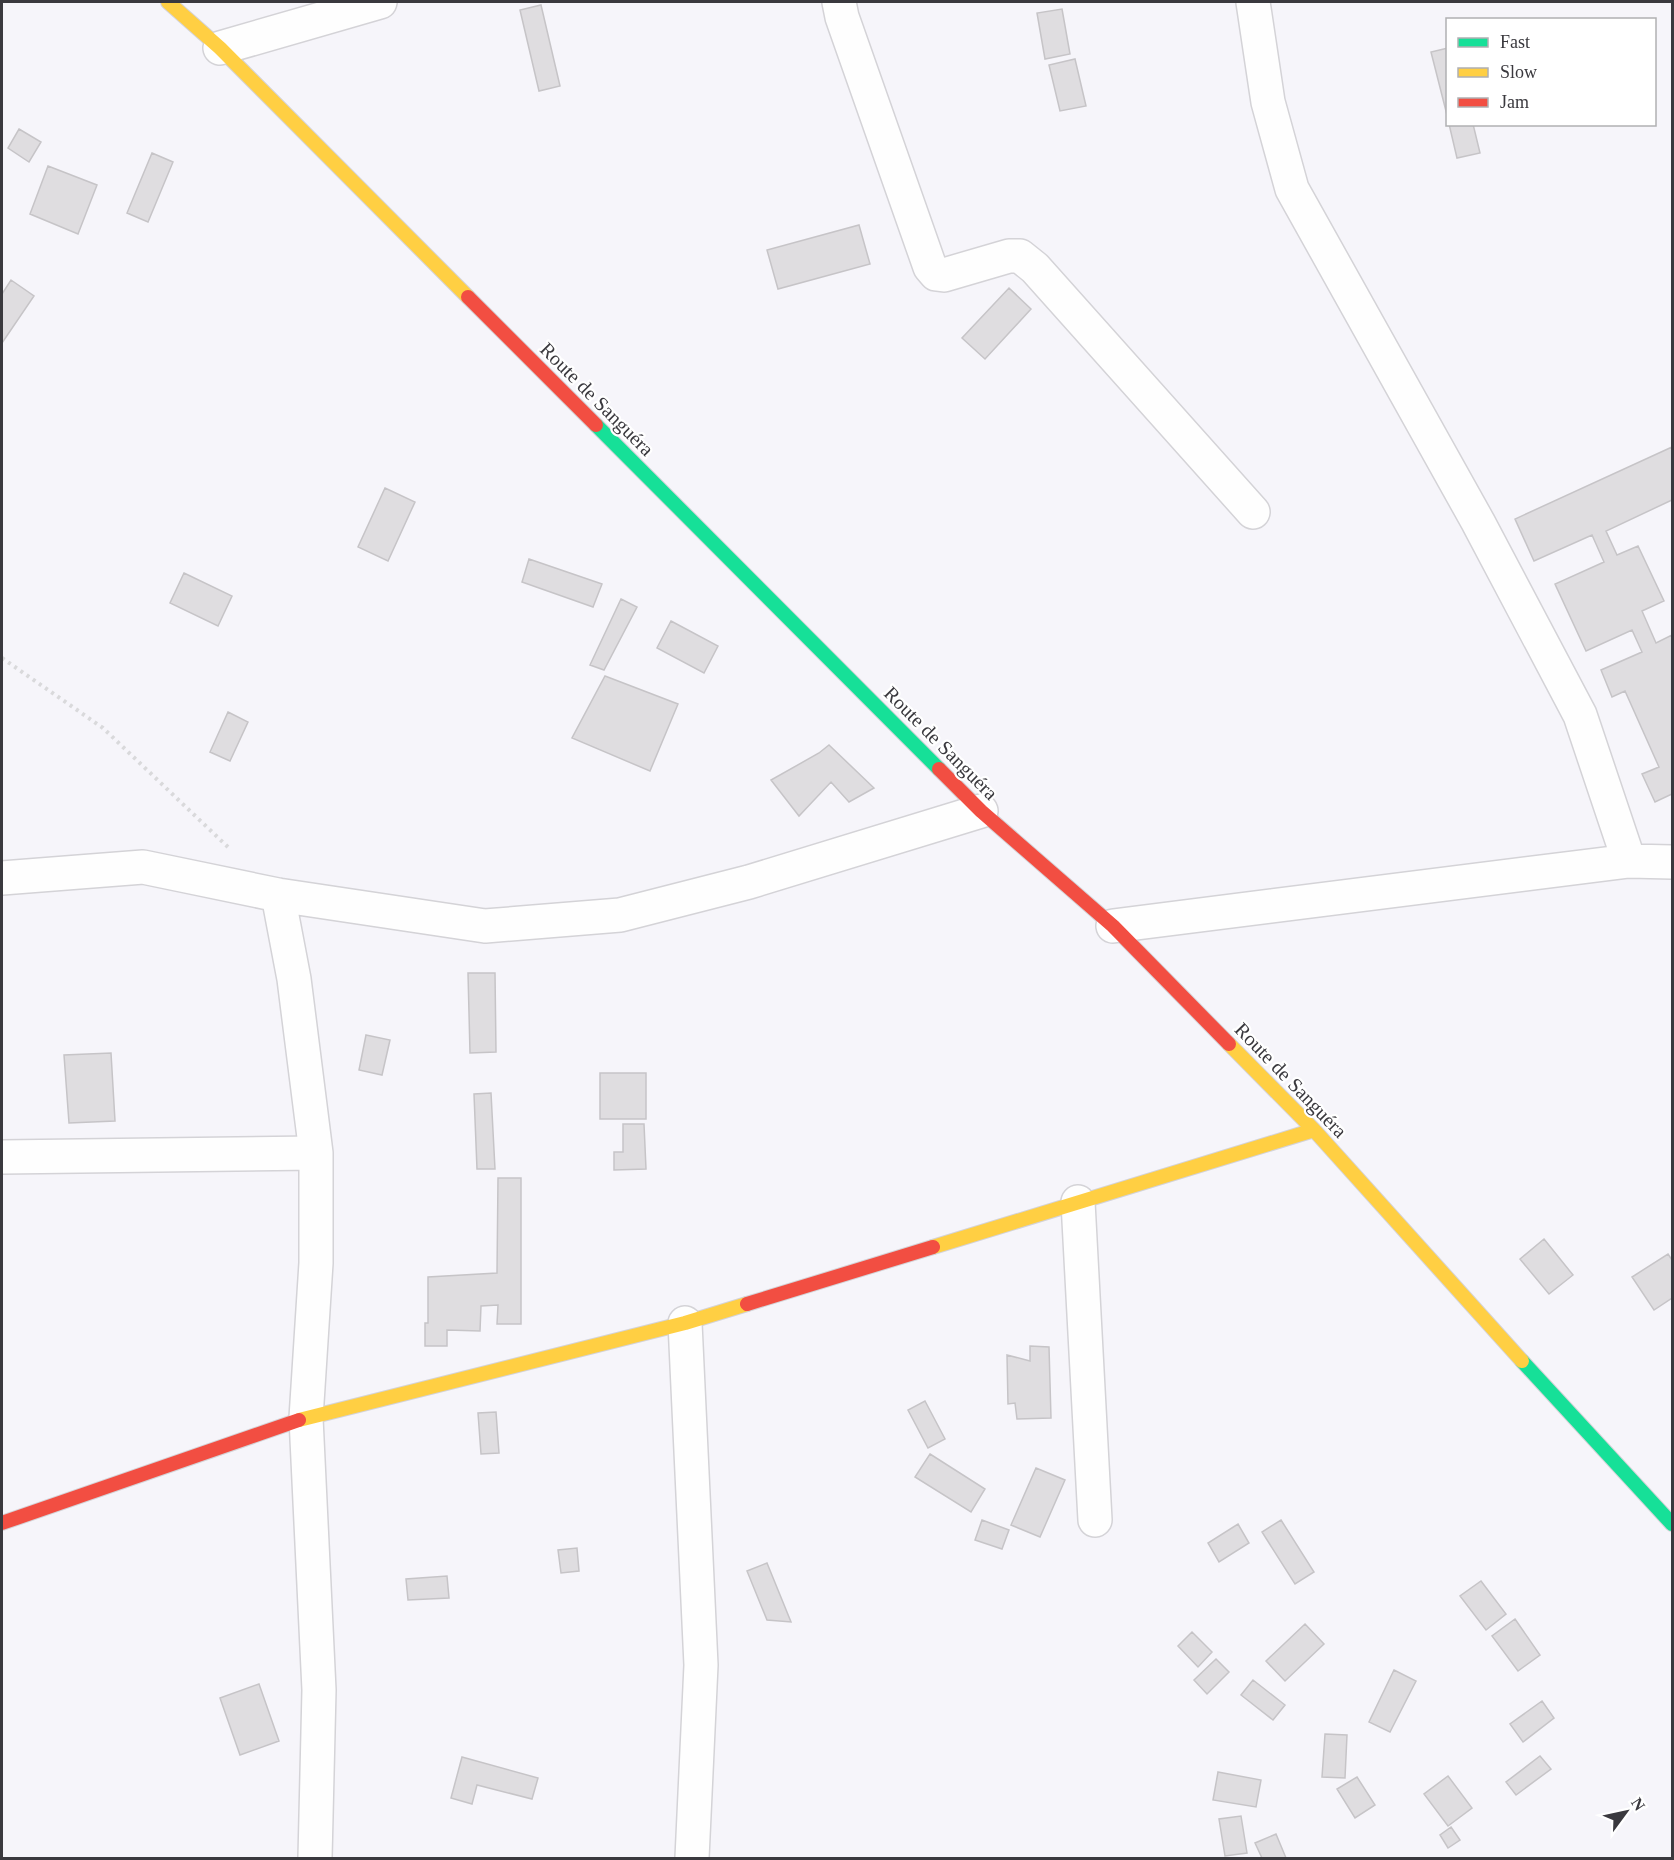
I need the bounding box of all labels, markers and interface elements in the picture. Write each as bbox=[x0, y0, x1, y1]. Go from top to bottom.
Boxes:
legend bbox=[1446, 18, 1656, 126]
text: Fast bbox=[1500, 32, 1530, 52]
text: Slow bbox=[1500, 62, 1537, 82]
text: Jam bbox=[1500, 92, 1529, 112]
street label: Route de Sanguéra bbox=[535, 338, 658, 461]
street label: Route de Sanguéra bbox=[879, 682, 1002, 805]
street label: Route de Sanguéra bbox=[1230, 1018, 1351, 1143]
north arrow bbox=[1596, 1782, 1656, 1842]
text: N bbox=[1628, 1795, 1649, 1814]

